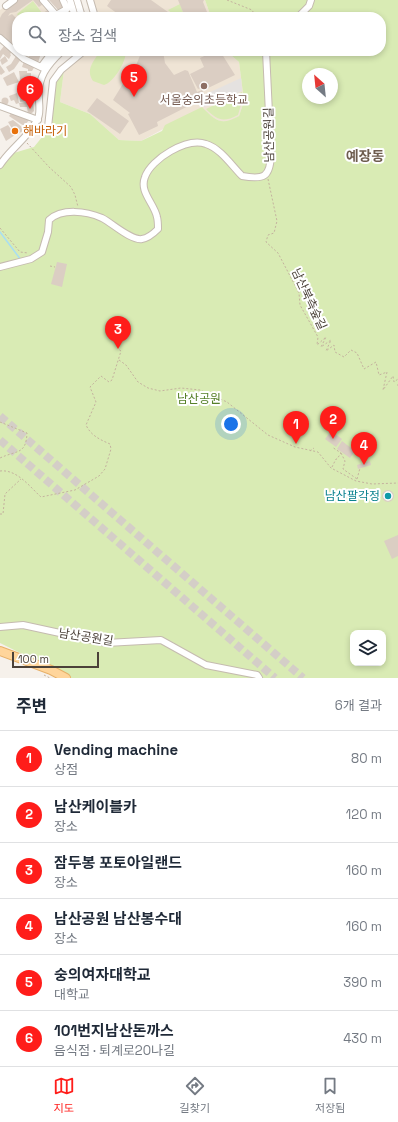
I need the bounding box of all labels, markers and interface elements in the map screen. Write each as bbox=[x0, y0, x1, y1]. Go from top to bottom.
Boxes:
search box bbox=[12, 12, 386, 56]
icon: search bbox=[26, 23, 48, 45]
text: 장소 검색 bbox=[58, 26, 117, 45]
pin: 5 bbox=[121, 64, 147, 97]
north arrow bbox=[302, 68, 338, 104]
pin: 6 bbox=[17, 76, 43, 109]
marker: 서울숭의초등학교 bbox=[199, 81, 209, 91]
place label: 서울숭의초등학교 bbox=[160, 92, 248, 108]
street label: 남산공원길 bbox=[261, 107, 277, 163]
place label: 해바라기 bbox=[23, 123, 67, 139]
marker: 해바라기 bbox=[10, 126, 20, 136]
district label: 예장동 bbox=[346, 147, 384, 165]
street label: 남산북측숲길 bbox=[288, 266, 330, 332]
pin: 3 bbox=[105, 316, 131, 349]
park label: 남산공원 bbox=[177, 391, 221, 407]
pin: 2 bbox=[320, 406, 346, 439]
pin: 1 bbox=[283, 411, 309, 444]
your location bbox=[221, 414, 241, 434]
pin: 4 bbox=[351, 432, 377, 465]
place label: 남산팔각정 bbox=[325, 488, 380, 504]
marker: 남산팔각정 bbox=[383, 491, 393, 501]
street label: 남산공원길 bbox=[57, 625, 115, 649]
map controls bbox=[350, 630, 386, 666]
button: layers bbox=[350, 630, 386, 666]
scale bar bbox=[12, 650, 99, 669]
text: 100 m bbox=[18, 652, 49, 666]
text: 주변 bbox=[16, 695, 47, 717]
text: 6개 결과 bbox=[335, 697, 382, 714]
text: Vending machine bbox=[54, 740, 178, 759]
text: 1 bbox=[26, 750, 32, 767]
text: 80 m bbox=[351, 750, 382, 767]
text: 상점 bbox=[54, 761, 78, 778]
text: 남산케이블카 bbox=[54, 797, 137, 816]
text: 2 bbox=[25, 806, 33, 823]
text: 120 m bbox=[346, 806, 382, 823]
text: 장소 bbox=[54, 818, 78, 835]
text: 잠두봉 포토아일랜드 bbox=[54, 853, 182, 872]
text: 3 bbox=[25, 862, 33, 879]
text: 160 m bbox=[346, 862, 382, 879]
text: 장소 bbox=[54, 874, 78, 891]
text: 남산공원 남산봉수대 bbox=[54, 909, 182, 928]
text: 4 bbox=[25, 918, 33, 935]
text: 160 m bbox=[346, 918, 382, 935]
text: 장소 bbox=[54, 930, 78, 947]
text: 숭의여자대학교 bbox=[54, 965, 151, 984]
text: 5 bbox=[25, 974, 33, 991]
text: 390 m bbox=[343, 974, 382, 991]
text: 대학교 bbox=[54, 986, 90, 1003]
text: 101번지남산돈까스 bbox=[54, 1021, 174, 1040]
text: 6 bbox=[25, 1030, 33, 1047]
text: 430 m bbox=[343, 1030, 382, 1047]
text: 음식점 · 퇴계로20나길 bbox=[54, 1042, 175, 1059]
tab: 지도 bbox=[53, 1075, 75, 1115]
tab: 길찾기 bbox=[180, 1075, 210, 1115]
tab: 저장됨 bbox=[315, 1075, 345, 1115]

